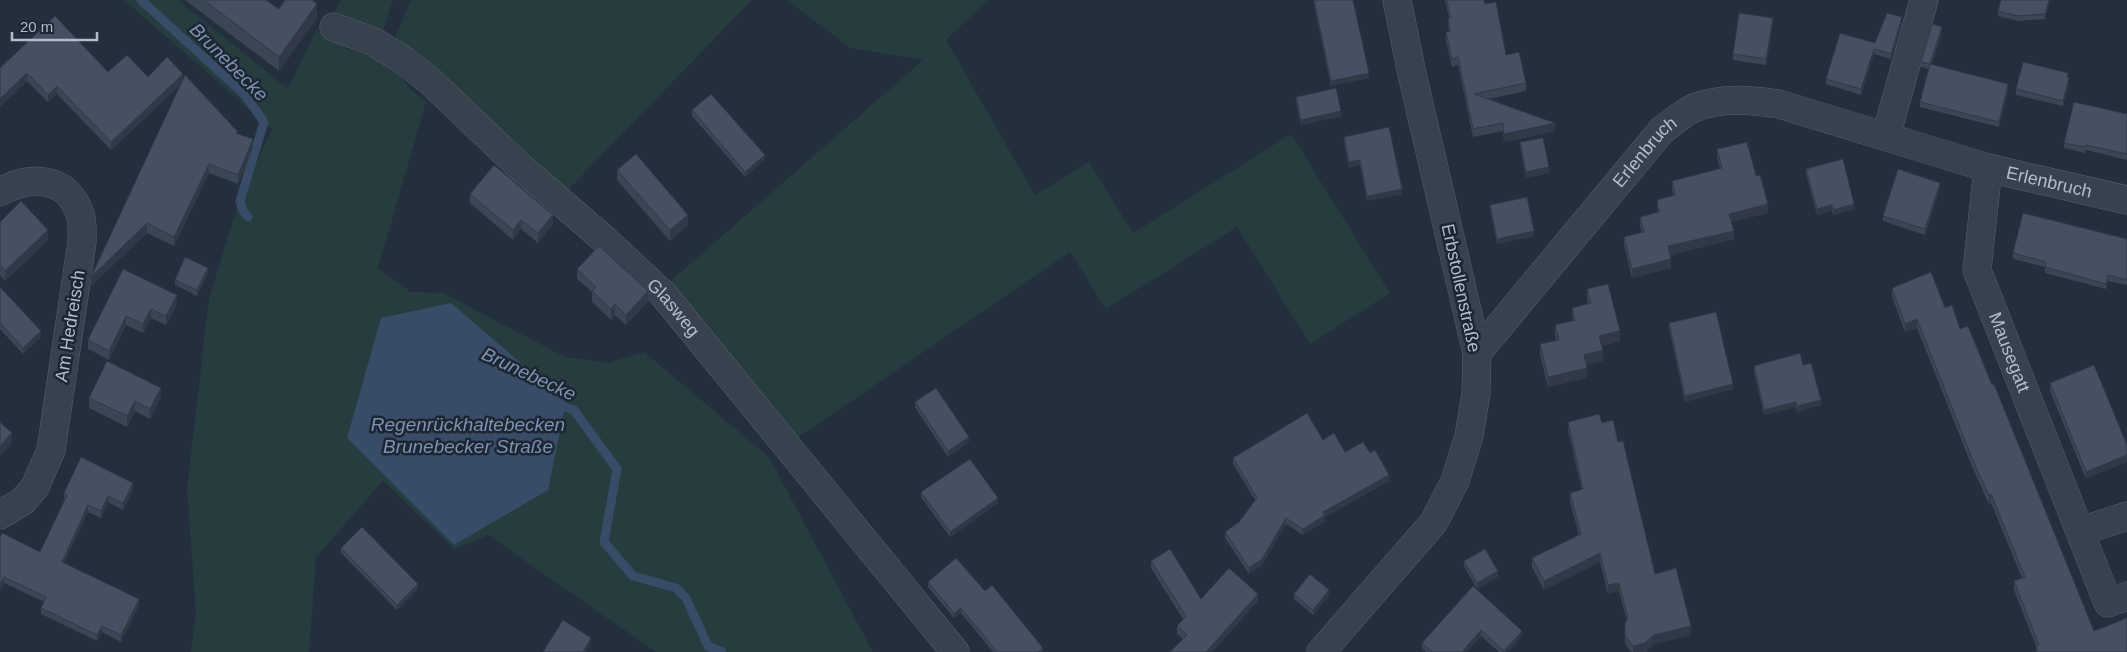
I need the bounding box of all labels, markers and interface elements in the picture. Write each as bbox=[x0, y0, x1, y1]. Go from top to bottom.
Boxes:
scale bar bbox=[12, 10, 98, 42]
text: 20 m bbox=[20, 18, 53, 35]
water label: Brunebecke bbox=[186, 19, 272, 105]
street label: Erlenbruch bbox=[1609, 113, 1681, 191]
street label: Erlenbruch bbox=[2004, 163, 2094, 202]
street label: Erbstollenstraße bbox=[1438, 222, 1484, 354]
street label: Am Hedreisch bbox=[51, 269, 89, 383]
street label: Glasweg bbox=[643, 275, 704, 341]
street label: Mausegatt bbox=[1985, 309, 2034, 395]
water label: Brunebecke bbox=[479, 343, 579, 405]
water label: Regenrückhaltebecken Brunebecker Straße bbox=[371, 414, 565, 457]

